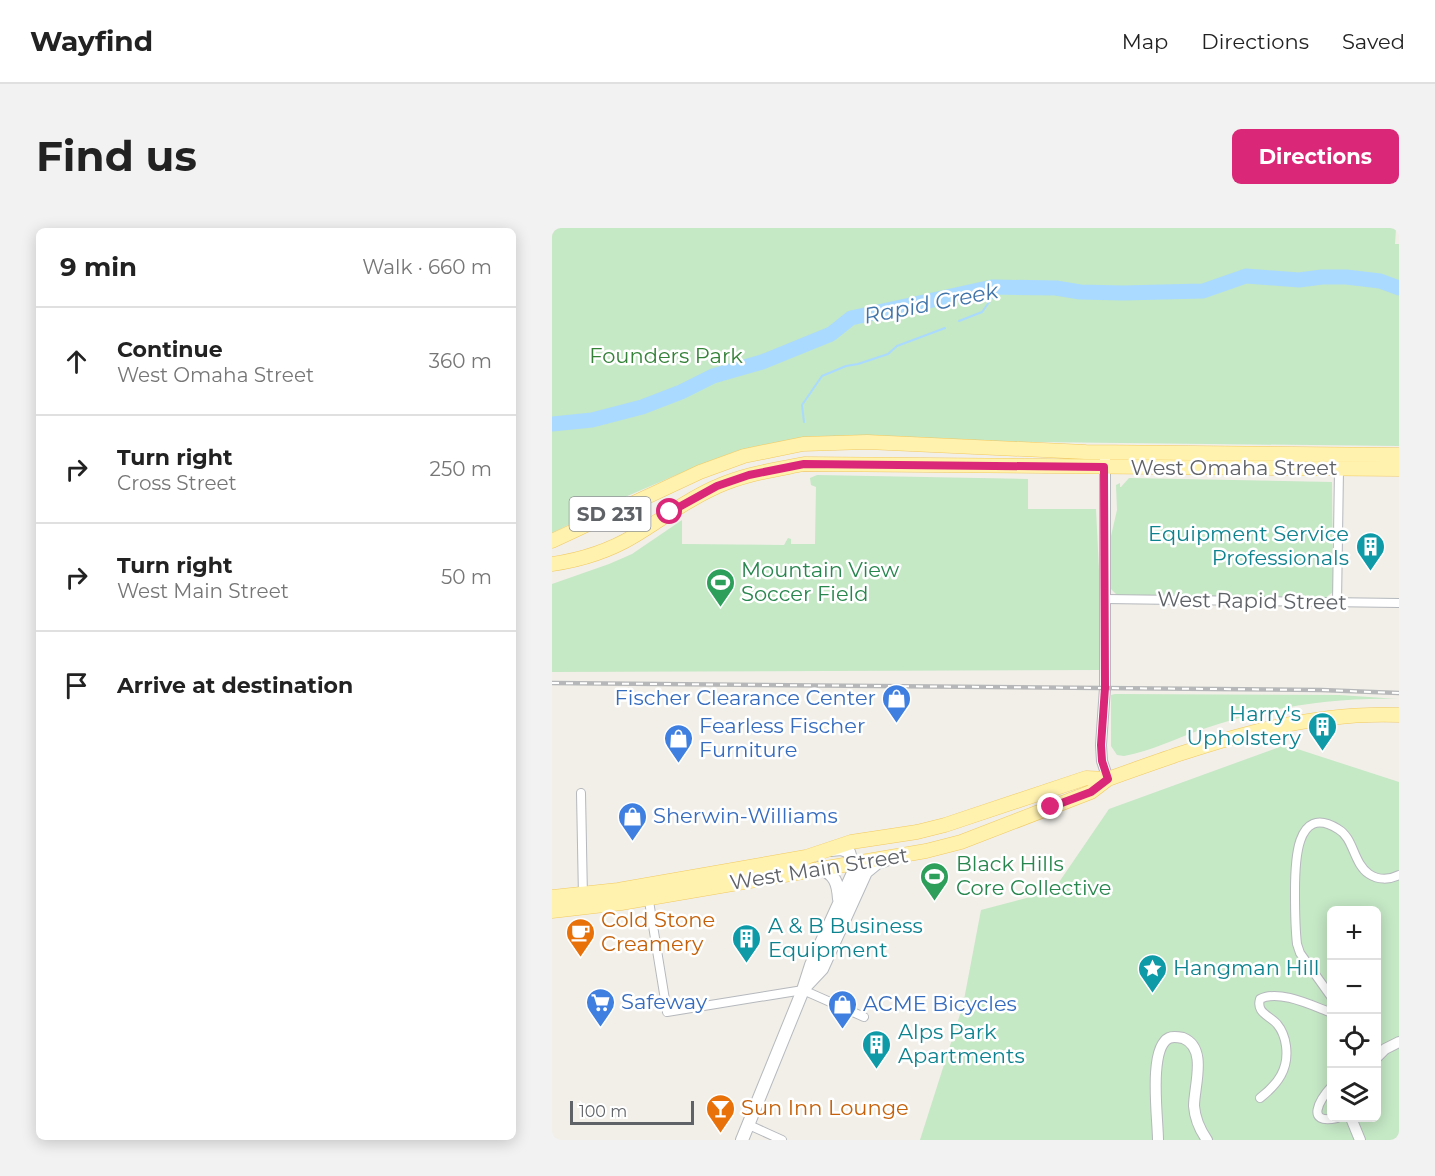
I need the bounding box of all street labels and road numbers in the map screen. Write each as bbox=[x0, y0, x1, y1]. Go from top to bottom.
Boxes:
street label: West Omaha Street bbox=[1130, 455, 1338, 480]
road number: SD 231 bbox=[569, 497, 650, 531]
street label: West Rapid Street bbox=[1157, 586, 1347, 615]
street label: West Main Street bbox=[728, 842, 910, 895]

